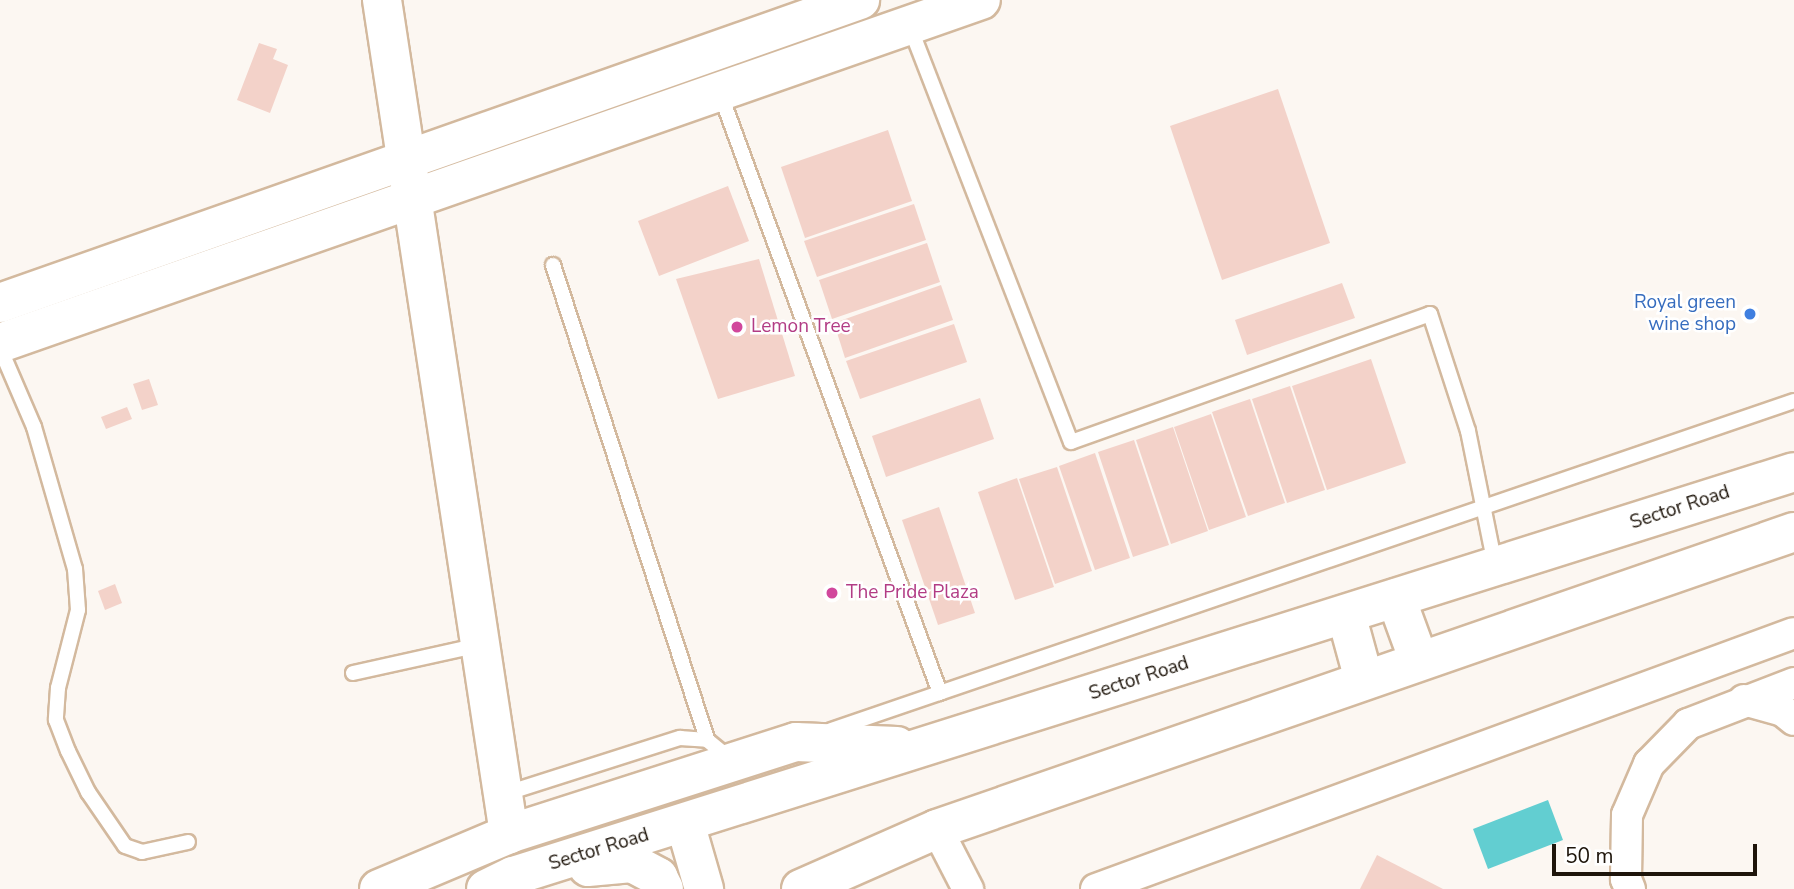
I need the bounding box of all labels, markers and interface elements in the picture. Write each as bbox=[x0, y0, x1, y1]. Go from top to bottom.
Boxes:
place label: Royal green wine shop bbox=[1634, 292, 1736, 336]
marker: Royal green wine shop bbox=[1742, 306, 1758, 322]
place label: Lemon Tree bbox=[751, 316, 851, 338]
marker: Lemon Tree bbox=[729, 319, 745, 335]
street label: Sector Road bbox=[1627, 481, 1733, 535]
place label: The Pride Plaza bbox=[846, 582, 979, 604]
marker: The Pride Plaza bbox=[824, 585, 840, 601]
street label: Sector Road bbox=[1086, 652, 1192, 706]
street label: Sector Road bbox=[546, 824, 652, 876]
scale bar bbox=[1556, 830, 1761, 874]
text: 50 m bbox=[1565, 842, 1614, 870]

